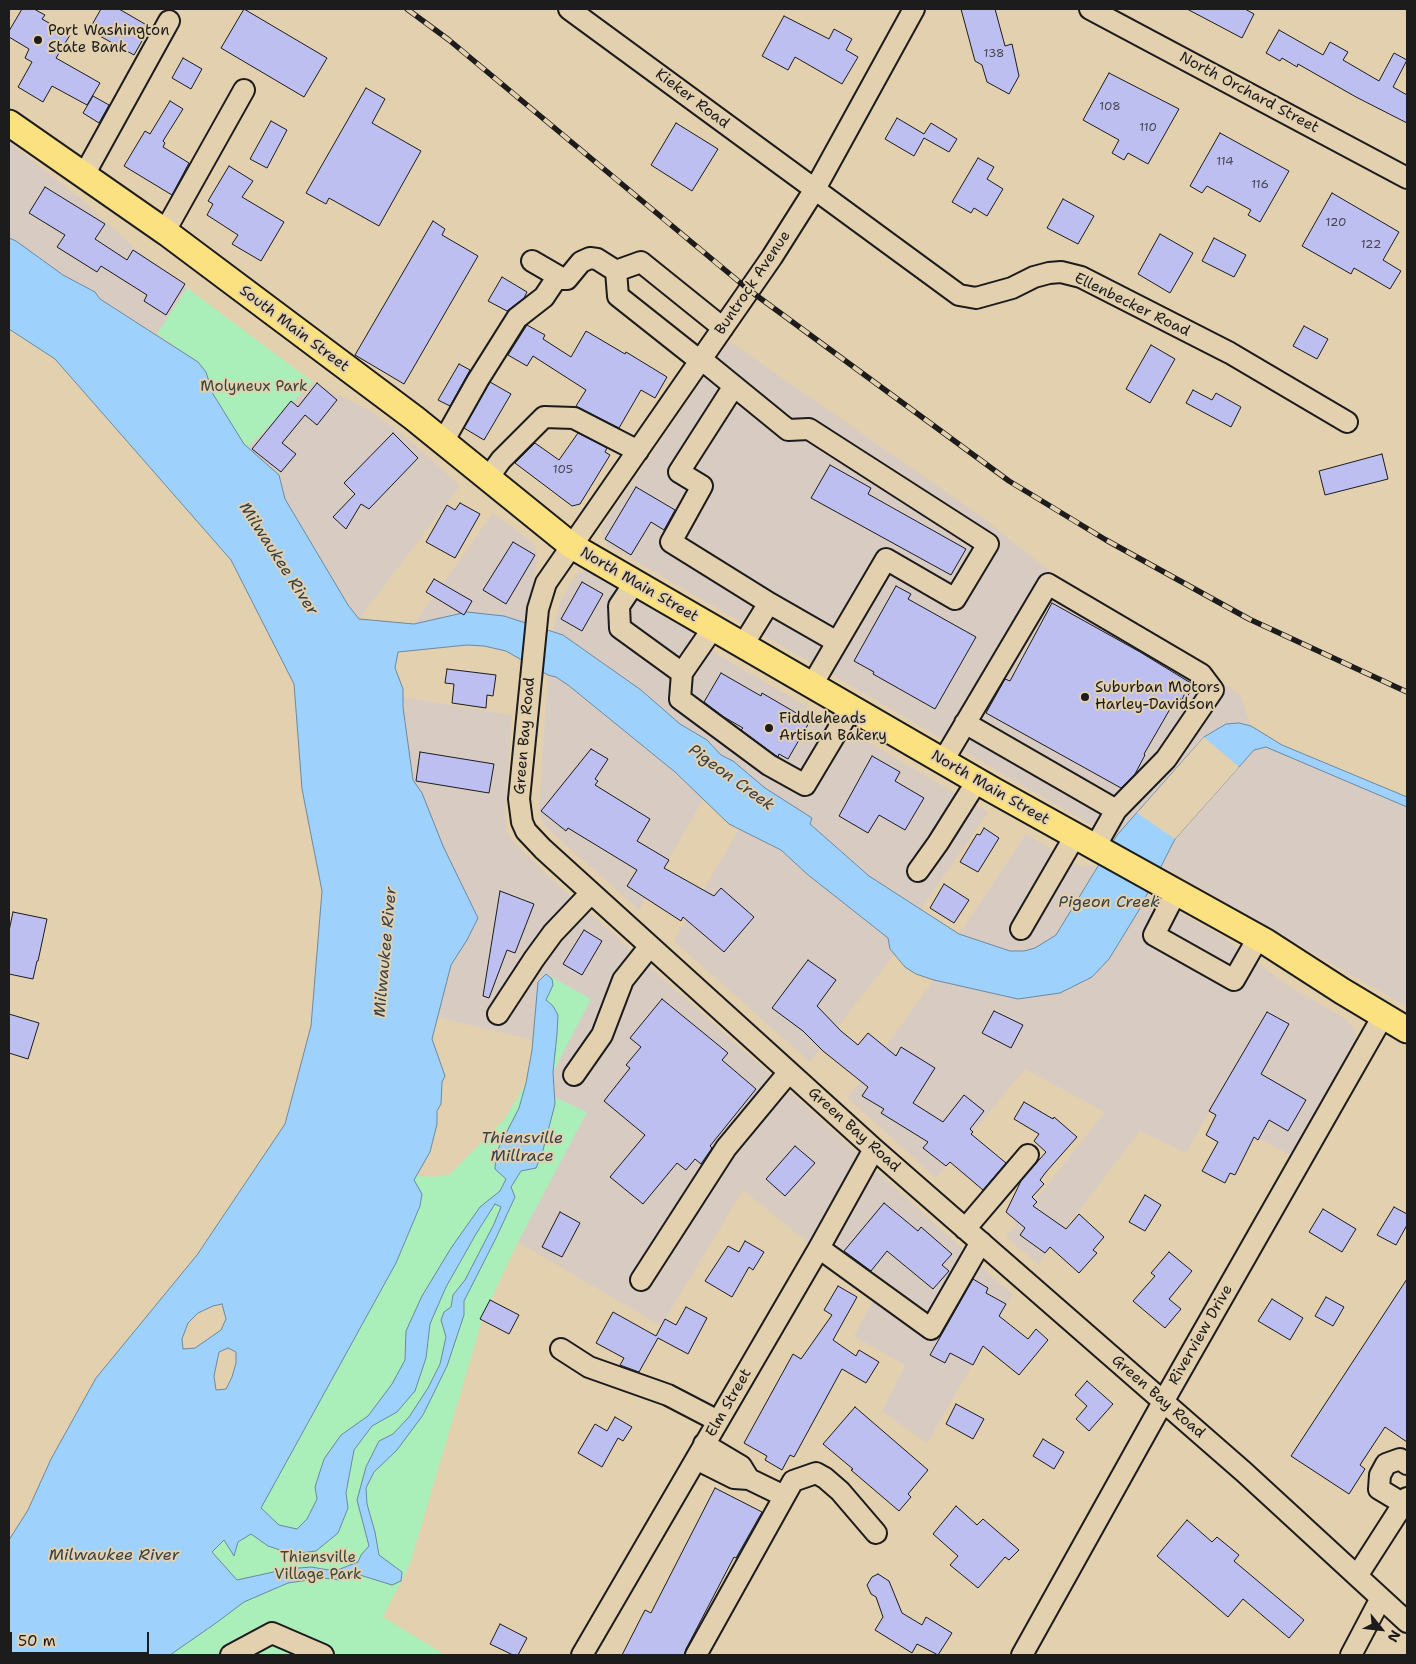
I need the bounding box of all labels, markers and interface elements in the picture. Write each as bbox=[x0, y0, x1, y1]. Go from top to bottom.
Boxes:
place label: Port Washington State Bank bbox=[48, 22, 169, 57]
marker: Port Washington State Bank bbox=[32, 34, 44, 46]
house number: 138 bbox=[984, 47, 1004, 61]
street label: North Orchard Street bbox=[1176, 49, 1322, 137]
street label: Kieker Road bbox=[651, 65, 733, 133]
house number: 108 bbox=[1099, 100, 1121, 114]
house number: 110 bbox=[1139, 121, 1157, 135]
house number: 114 bbox=[1216, 155, 1234, 169]
house number: 116 bbox=[1251, 178, 1269, 192]
house number: 120 bbox=[1326, 216, 1346, 230]
street label: Buntrock Avenue bbox=[711, 227, 795, 339]
house number: 122 bbox=[1361, 238, 1381, 252]
street label: Ellenbecker Road bbox=[1071, 269, 1193, 341]
street label: South Main Street bbox=[236, 282, 352, 376]
park label: Molyneux Park bbox=[200, 378, 308, 396]
house number: 105 bbox=[553, 463, 573, 477]
water label: Milwaukee River bbox=[234, 499, 322, 619]
street label: North Main Street bbox=[577, 544, 701, 626]
street label: Green Bay Road bbox=[511, 677, 539, 795]
place label: Suburban Motors Harley-Davidson bbox=[1095, 679, 1220, 714]
marker: Suburban Motors Harley-Davidson bbox=[1079, 691, 1091, 703]
place label: Fiddleheads Artisan Bakery bbox=[779, 710, 887, 745]
marker: Fiddleheads Artisan Bakery bbox=[763, 722, 775, 734]
water label: Pigeon Creek bbox=[685, 741, 777, 815]
street label: North Main Street bbox=[928, 747, 1052, 829]
water label: Milwaukee River bbox=[371, 886, 401, 1018]
water label: Pigeon Creek bbox=[1059, 893, 1159, 913]
street label: Green Bay Road bbox=[804, 1084, 904, 1176]
water label: Thiensville Millrace bbox=[481, 1129, 563, 1167]
street label: Riverview Drive bbox=[1165, 1282, 1237, 1388]
street label: Green Bay Road bbox=[1108, 1352, 1208, 1442]
street label: Elm Street bbox=[702, 1366, 756, 1440]
water label: Milwaukee River bbox=[49, 1546, 179, 1566]
park label: Thiensville Village Park bbox=[274, 1549, 362, 1584]
north arrow bbox=[1356, 1604, 1406, 1654]
scale bar bbox=[12, 1622, 151, 1654]
text: N bbox=[1384, 1627, 1405, 1645]
text: 50 m bbox=[18, 1631, 56, 1651]

